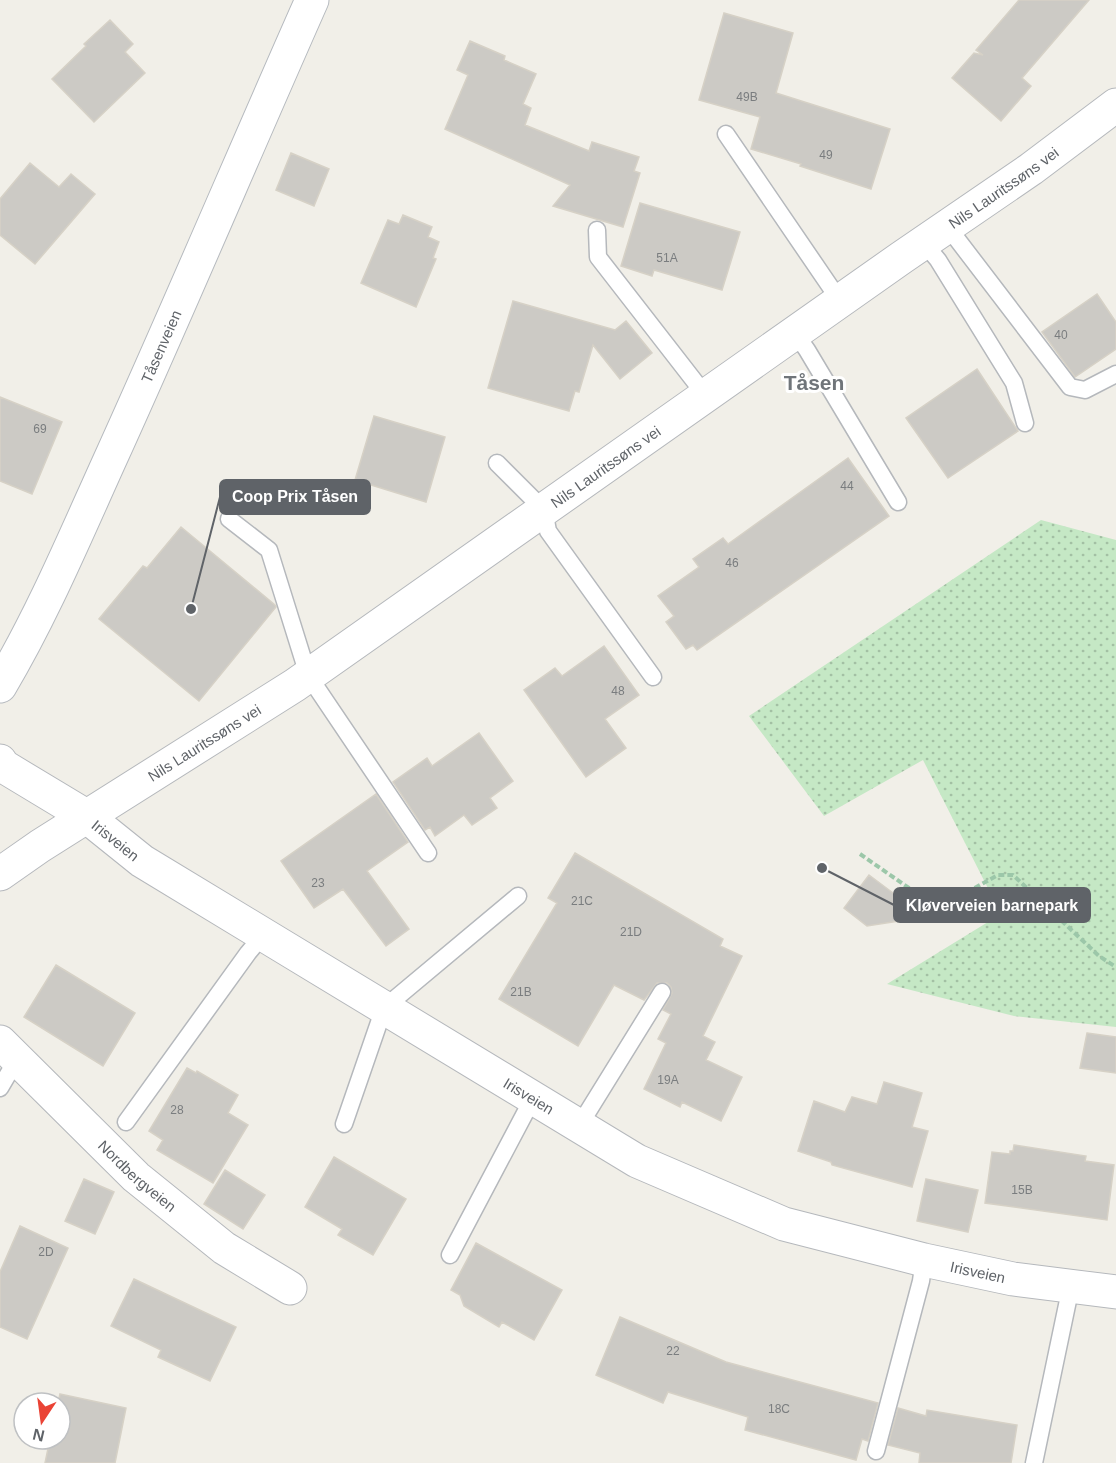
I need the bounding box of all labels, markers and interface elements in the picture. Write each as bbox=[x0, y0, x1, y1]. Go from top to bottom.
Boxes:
house number: 49B bbox=[736, 90, 758, 104]
street label: Nils Lauritssøns vei bbox=[945, 143, 1062, 232]
house number: 49 bbox=[819, 148, 833, 162]
house number: 51A bbox=[656, 251, 678, 265]
street label: Tåsenveien bbox=[137, 307, 184, 385]
house number: 40 bbox=[1054, 328, 1068, 342]
district label: Tåsen bbox=[784, 371, 844, 394]
house number: 69 bbox=[33, 422, 47, 436]
street label: Nils Lauritssøns vei bbox=[547, 422, 663, 511]
house number: 44 bbox=[840, 479, 854, 493]
callout: Coop Prix Tåsen bbox=[220, 480, 370, 514]
text: Coop Prix Tåsen bbox=[232, 488, 358, 505]
house number: 46 bbox=[725, 556, 739, 570]
house number: 48 bbox=[611, 684, 625, 698]
street label: Nils Lauritssøns vei bbox=[145, 700, 264, 784]
street label: Irisveien bbox=[89, 816, 143, 864]
house number: 23 bbox=[311, 876, 325, 890]
callout: Kløverveien barnepark bbox=[894, 888, 1090, 922]
house number: 21C bbox=[571, 894, 593, 908]
text: Kløverveien barnepark bbox=[906, 897, 1078, 914]
house number: 21D bbox=[620, 925, 642, 939]
house number: 21B bbox=[510, 985, 532, 999]
house number: 19A bbox=[657, 1073, 679, 1087]
street label: Irisveien bbox=[501, 1074, 557, 1117]
house number: 28 bbox=[170, 1103, 184, 1117]
street label: Nordbergveien bbox=[95, 1137, 180, 1215]
house number: 15B bbox=[1011, 1183, 1033, 1197]
house number: 2D bbox=[38, 1245, 54, 1259]
street label: Irisveien bbox=[949, 1257, 1007, 1286]
house number: 22 bbox=[666, 1344, 680, 1358]
north arrow bbox=[12, 1391, 72, 1451]
house number: 18C bbox=[768, 1402, 790, 1416]
text: N bbox=[31, 1426, 46, 1445]

